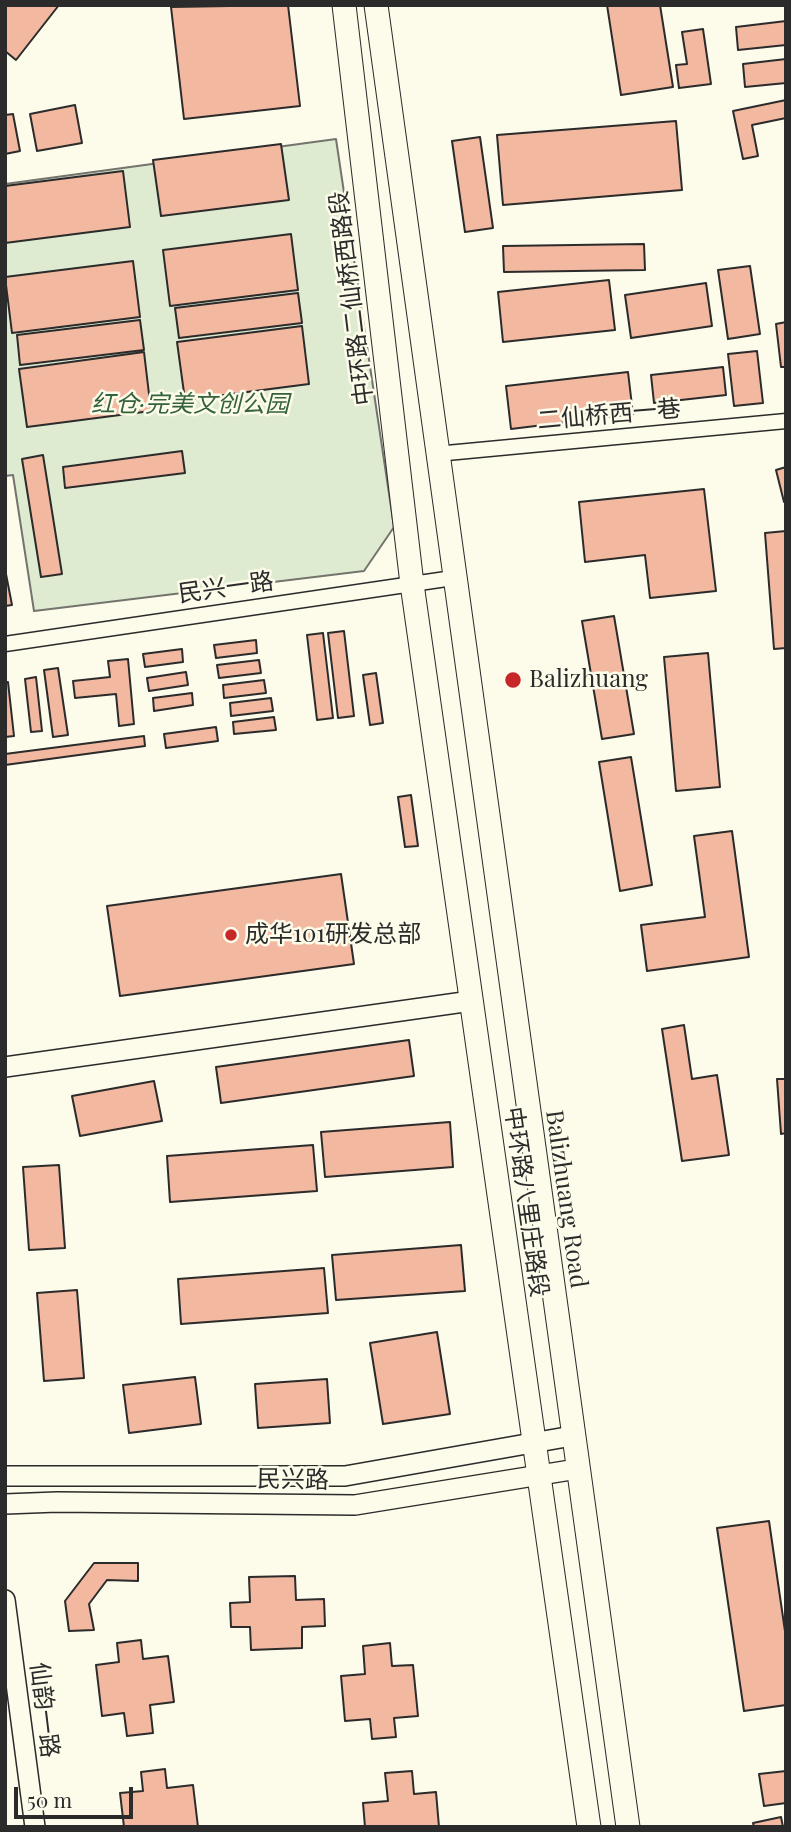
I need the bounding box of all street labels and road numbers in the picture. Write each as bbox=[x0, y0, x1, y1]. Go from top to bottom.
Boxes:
street label: 中环路二仙桥西路段 bbox=[325, 189, 379, 407]
street label: 二仙桥西一巷 bbox=[536, 394, 682, 436]
street label: 民兴一路 bbox=[176, 567, 276, 609]
street label: 中环路八里庄路段 bbox=[498, 1105, 554, 1299]
street label: Balizhuang Road bbox=[539, 1108, 593, 1290]
street label: 民兴路 bbox=[257, 1465, 329, 1495]
street label: 仙韵一路 bbox=[24, 1661, 64, 1759]

